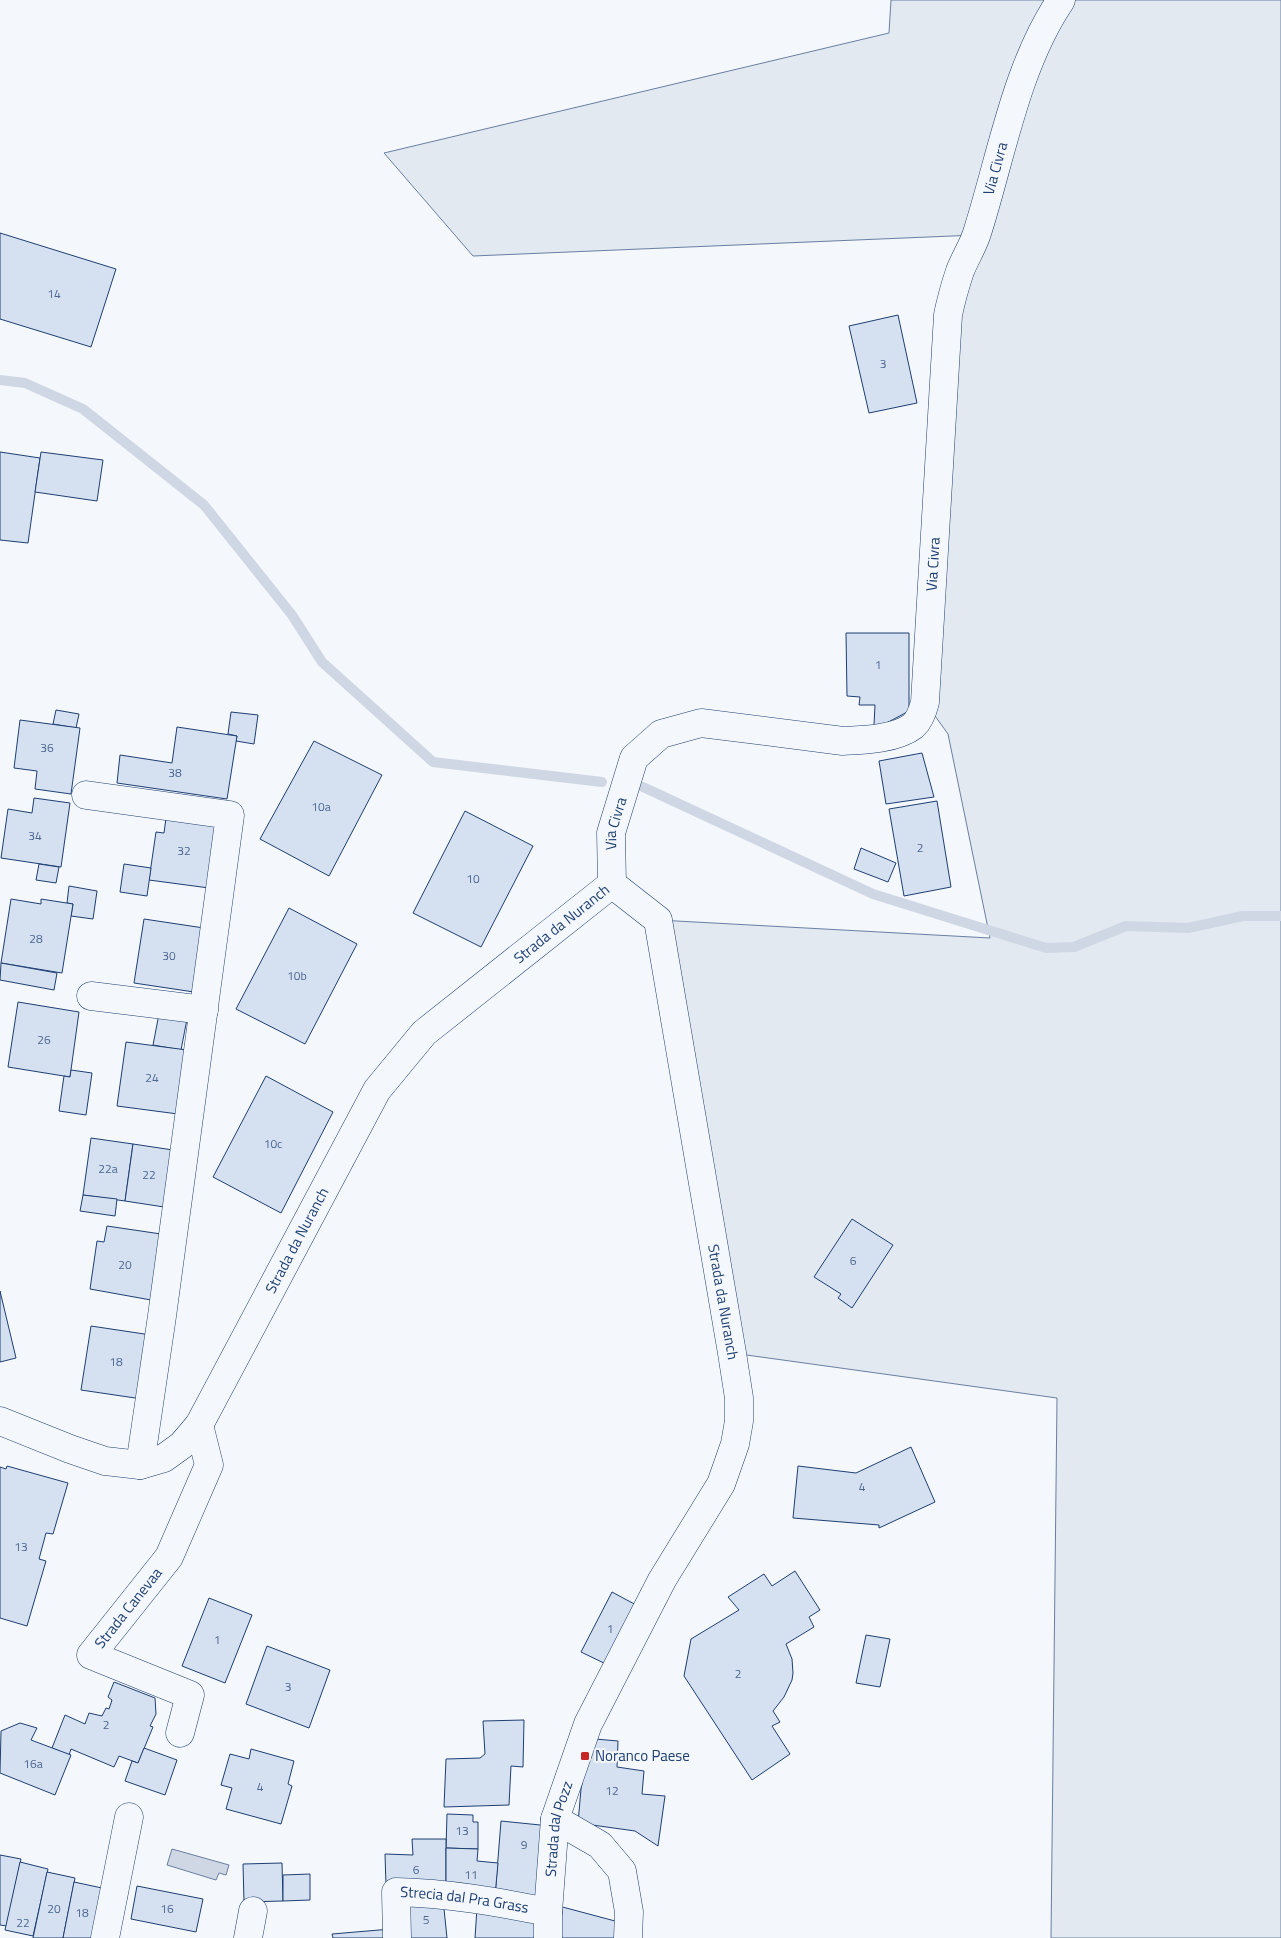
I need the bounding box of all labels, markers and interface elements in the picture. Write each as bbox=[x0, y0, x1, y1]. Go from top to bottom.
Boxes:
street label: Via Civra bbox=[977, 139, 1013, 198]
house number: 14 bbox=[47, 284, 61, 303]
house number: 3 bbox=[880, 354, 886, 373]
street label: Via Civra bbox=[920, 536, 946, 592]
house number: 1 bbox=[875, 655, 881, 674]
house number: 36 bbox=[40, 738, 54, 757]
house number: 38 bbox=[168, 763, 182, 782]
street label: Via Civra bbox=[599, 794, 633, 850]
house number: 10a bbox=[311, 797, 331, 816]
house number: 34 bbox=[28, 826, 42, 845]
house number: 2 bbox=[917, 838, 923, 857]
house number: 32 bbox=[177, 841, 191, 860]
house number: 10 bbox=[466, 869, 480, 888]
street label: Strada da Nuranch bbox=[508, 878, 614, 969]
house number: 28 bbox=[29, 929, 43, 948]
house number: 30 bbox=[162, 946, 176, 965]
house number: 10b bbox=[287, 966, 307, 985]
house number: 26 bbox=[37, 1030, 51, 1049]
house number: 24 bbox=[145, 1068, 159, 1087]
house number: 10c bbox=[264, 1134, 282, 1153]
house number: 22a bbox=[98, 1159, 118, 1178]
house number: 22 bbox=[142, 1165, 156, 1184]
street label: Strada da Nuranch bbox=[259, 1183, 334, 1297]
street label: Strada da Nuranch bbox=[702, 1242, 745, 1361]
house number: 6 bbox=[850, 1251, 857, 1270]
house number: 20 bbox=[118, 1255, 132, 1274]
house number: 18 bbox=[109, 1352, 123, 1371]
house number: 4 bbox=[859, 1477, 866, 1496]
house number: 13 bbox=[14, 1537, 28, 1556]
street label: Strada Canevaa bbox=[88, 1562, 168, 1653]
house number: 1 bbox=[607, 1619, 613, 1638]
house number: 1 bbox=[214, 1630, 220, 1649]
house number: 2 bbox=[735, 1664, 741, 1683]
house number: 3 bbox=[285, 1677, 291, 1696]
house number: 2 bbox=[103, 1715, 109, 1734]
place label: Noranco Paese bbox=[595, 1744, 690, 1767]
marker: Noranco Paese bbox=[579, 1750, 591, 1762]
house number: 16a bbox=[23, 1754, 43, 1773]
house number: 4 bbox=[257, 1777, 264, 1796]
street label: Strada dal Pozz bbox=[539, 1778, 578, 1878]
house number: 12 bbox=[605, 1781, 619, 1800]
house number: 13 bbox=[455, 1821, 469, 1840]
house number: 9 bbox=[521, 1835, 528, 1854]
house number: 6 bbox=[413, 1860, 420, 1879]
house number: 11 bbox=[464, 1865, 478, 1884]
street label: Strecia dal Pra Grass bbox=[400, 1880, 531, 1919]
house number: 20 bbox=[47, 1899, 61, 1918]
house number: 16 bbox=[160, 1899, 174, 1918]
house number: 18 bbox=[75, 1903, 89, 1922]
house number: 5 bbox=[423, 1910, 430, 1929]
house number: 22 bbox=[16, 1913, 30, 1932]

